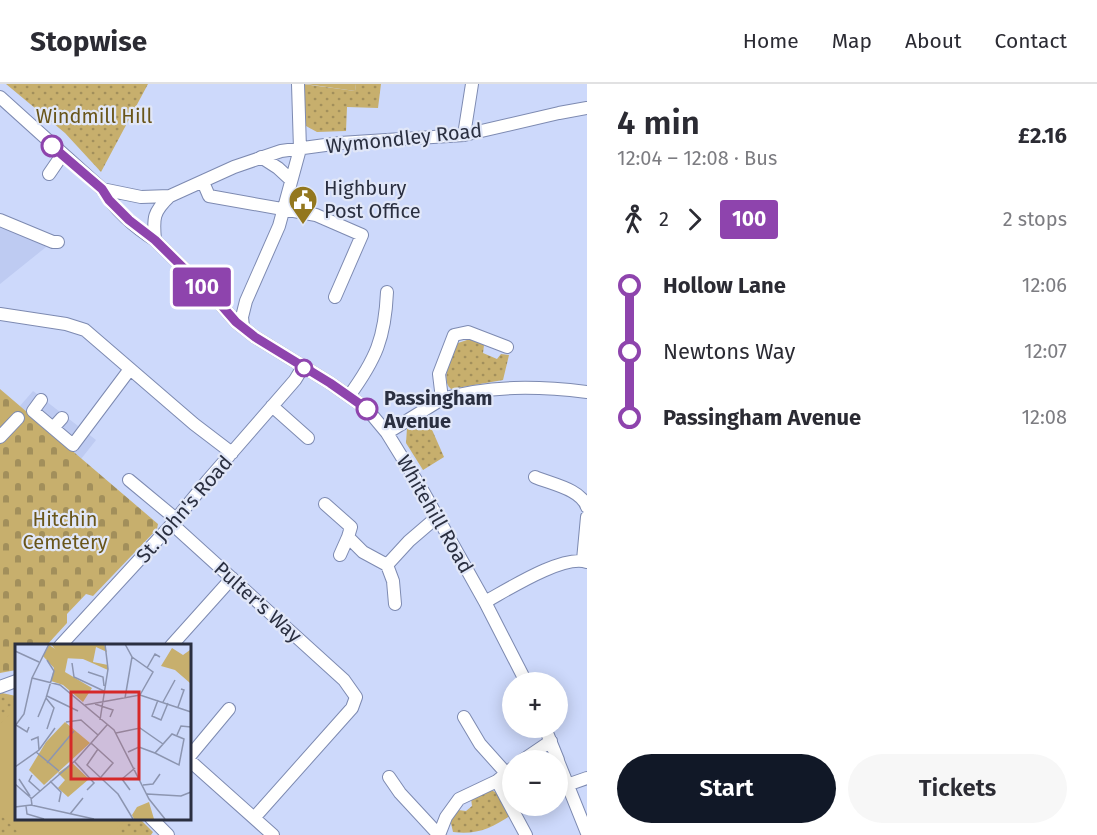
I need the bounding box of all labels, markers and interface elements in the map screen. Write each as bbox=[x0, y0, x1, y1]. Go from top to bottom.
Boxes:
text: Stopwise bbox=[30, 25, 147, 58]
text: Home bbox=[743, 28, 799, 54]
text: Map bbox=[832, 28, 872, 54]
text: About bbox=[905, 28, 962, 54]
text: Contact bbox=[995, 28, 1067, 54]
text: 4 min bbox=[617, 103, 700, 143]
park label: Windmill Hill bbox=[36, 104, 152, 128]
street label: Wymondley Road bbox=[325, 118, 483, 158]
text: £2.16 bbox=[1018, 122, 1067, 149]
unlabelled marker bbox=[41, 135, 63, 157]
text: 12:04 – 12:08 · Bus bbox=[617, 146, 777, 170]
place label: Highbury Post Office bbox=[324, 176, 421, 223]
public building icon: Highbury Post Office bbox=[287, 184, 319, 226]
icon: walk bbox=[617, 203, 650, 236]
icon: forward bbox=[678, 203, 711, 236]
text: 100 bbox=[732, 206, 766, 232]
text: 2 bbox=[659, 207, 669, 231]
text: 2 stops bbox=[1003, 207, 1067, 231]
line badge: 100 bbox=[168, 268, 236, 306]
text: Hollow Lane bbox=[663, 272, 786, 299]
text: 12:06 bbox=[1022, 273, 1067, 297]
text: 100 bbox=[185, 274, 219, 300]
text: Newtons Way bbox=[663, 338, 795, 365]
text: 12:07 bbox=[1024, 339, 1067, 363]
unlabelled marker bbox=[295, 359, 313, 377]
place label: Passingham Avenue bbox=[383, 386, 493, 433]
marker: Passingham Avenue bbox=[356, 398, 378, 420]
text: Passingham Avenue bbox=[663, 404, 861, 431]
text: 12:08 bbox=[1021, 405, 1067, 429]
street label: St. John's Road bbox=[131, 450, 237, 568]
street label: Whitehill Road bbox=[392, 451, 478, 577]
park label: Hitchin Cemetery bbox=[22, 507, 108, 554]
street label: Pulter's Way bbox=[209, 556, 307, 648]
inset map bbox=[15, 644, 190, 820]
map controls bbox=[502, 672, 568, 816]
button: + bbox=[502, 672, 568, 738]
button: − bbox=[502, 750, 568, 816]
button: Start bbox=[617, 754, 836, 823]
button: Tickets bbox=[848, 754, 1067, 823]

